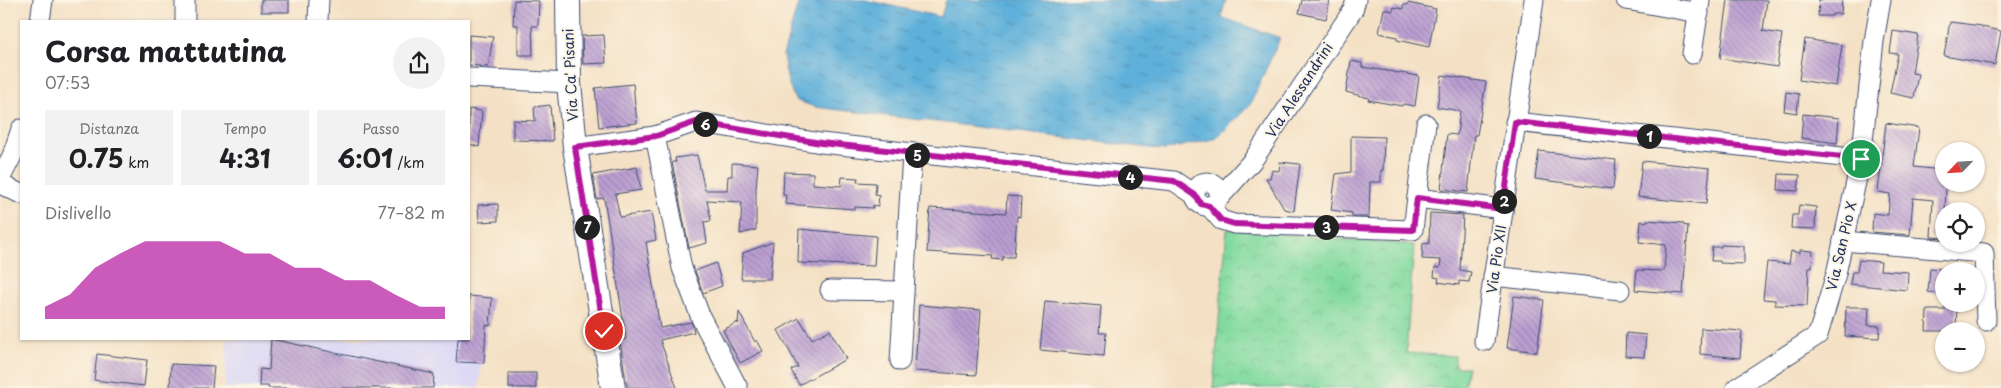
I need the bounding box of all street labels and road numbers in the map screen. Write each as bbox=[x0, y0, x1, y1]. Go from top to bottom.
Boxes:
street label: Via Ca' Pisani bbox=[557, 28, 583, 122]
street label: Via Alessandrini bbox=[1260, 38, 1338, 142]
street label: Via San Pio X bbox=[1821, 199, 1862, 293]
street label: Via Pio XII bbox=[1481, 223, 1511, 295]

